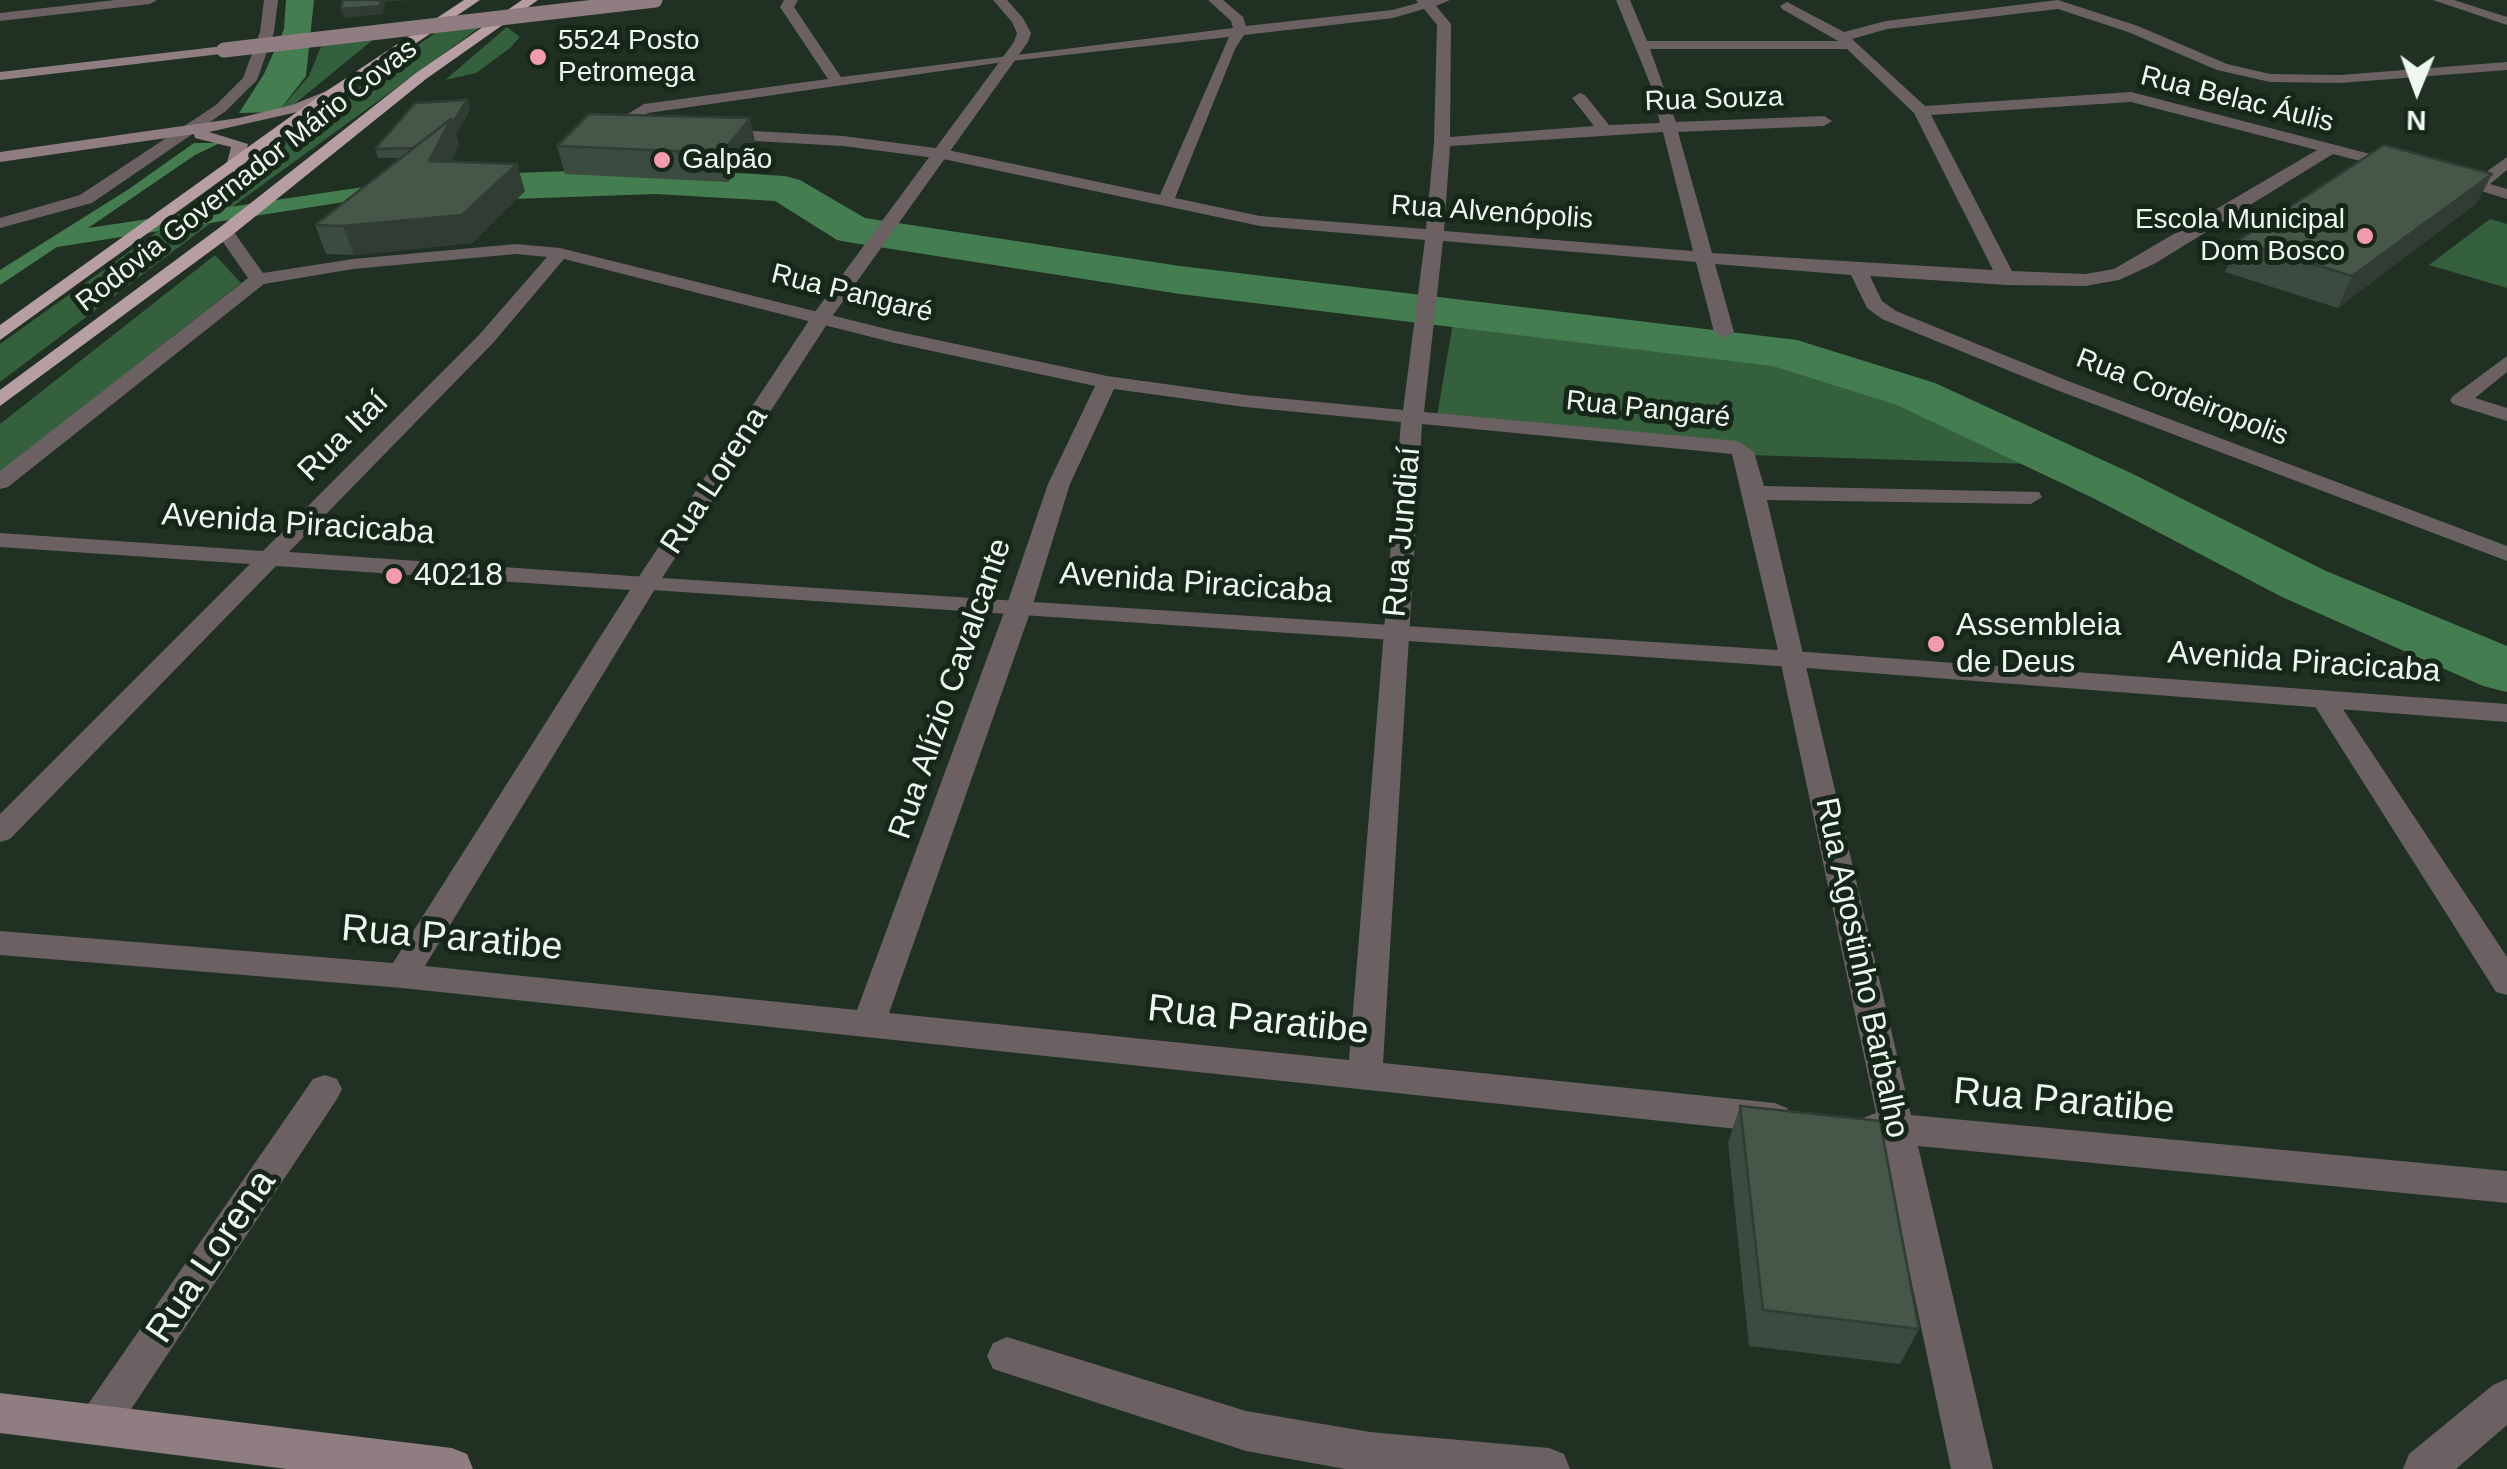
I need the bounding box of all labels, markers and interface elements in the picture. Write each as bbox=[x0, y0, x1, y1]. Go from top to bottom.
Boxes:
place label: 5524 Posto Petromega bbox=[558, 24, 700, 90]
street label: Rodovia Governador Mário Covas bbox=[70, 32, 424, 320]
north arrow bbox=[2367, 40, 2467, 140]
marker: 5524 Posto Petromega bbox=[527, 46, 549, 68]
street label: Rua Belac Áulis bbox=[2137, 60, 2337, 140]
street label: Rua Souza bbox=[1644, 81, 1784, 119]
text: N bbox=[2406, 105, 2427, 136]
place label: Galpão bbox=[682, 143, 772, 177]
marker: Galpão bbox=[651, 149, 673, 171]
street label: Rua Alvenópolis bbox=[1390, 189, 1594, 237]
place label: Escola Municipal Dom Bosco bbox=[2135, 203, 2345, 269]
marker: Escola Municipal Dom Bosco bbox=[2354, 225, 2376, 247]
street label: Rua Pangaré bbox=[768, 258, 936, 330]
street label: Rua Cordeiropolis bbox=[2071, 342, 2293, 454]
street label: Rua Itaí bbox=[291, 384, 397, 490]
street label: Rua Pangaré bbox=[1564, 385, 1732, 435]
street label: Rua Lorena bbox=[653, 400, 777, 562]
street label: Rua Jundiaí bbox=[1376, 445, 1430, 619]
street label: Avenida Piracicaba bbox=[160, 496, 436, 554]
street label: Rua Alízio Cavalcante bbox=[882, 534, 1020, 844]
street label: Avenida Piracicaba bbox=[1058, 555, 1334, 613]
place label: 40218 bbox=[414, 557, 503, 595]
marker: 40218 bbox=[383, 565, 405, 587]
place label: Assembleia de Deus bbox=[1956, 607, 2121, 682]
marker: Assembleia de Deus bbox=[1925, 633, 1947, 655]
street label: Avenida Piracicaba bbox=[2166, 634, 2442, 692]
street label: Rua Agostinho Barbalho bbox=[1806, 794, 1916, 1142]
street label: Rua Paratibe bbox=[340, 907, 564, 971]
street label: Rua Paratibe bbox=[1145, 987, 1371, 1055]
street label: Rua Paratibe bbox=[1952, 1070, 2176, 1134]
street label: Rua Lorena bbox=[138, 1162, 286, 1352]

